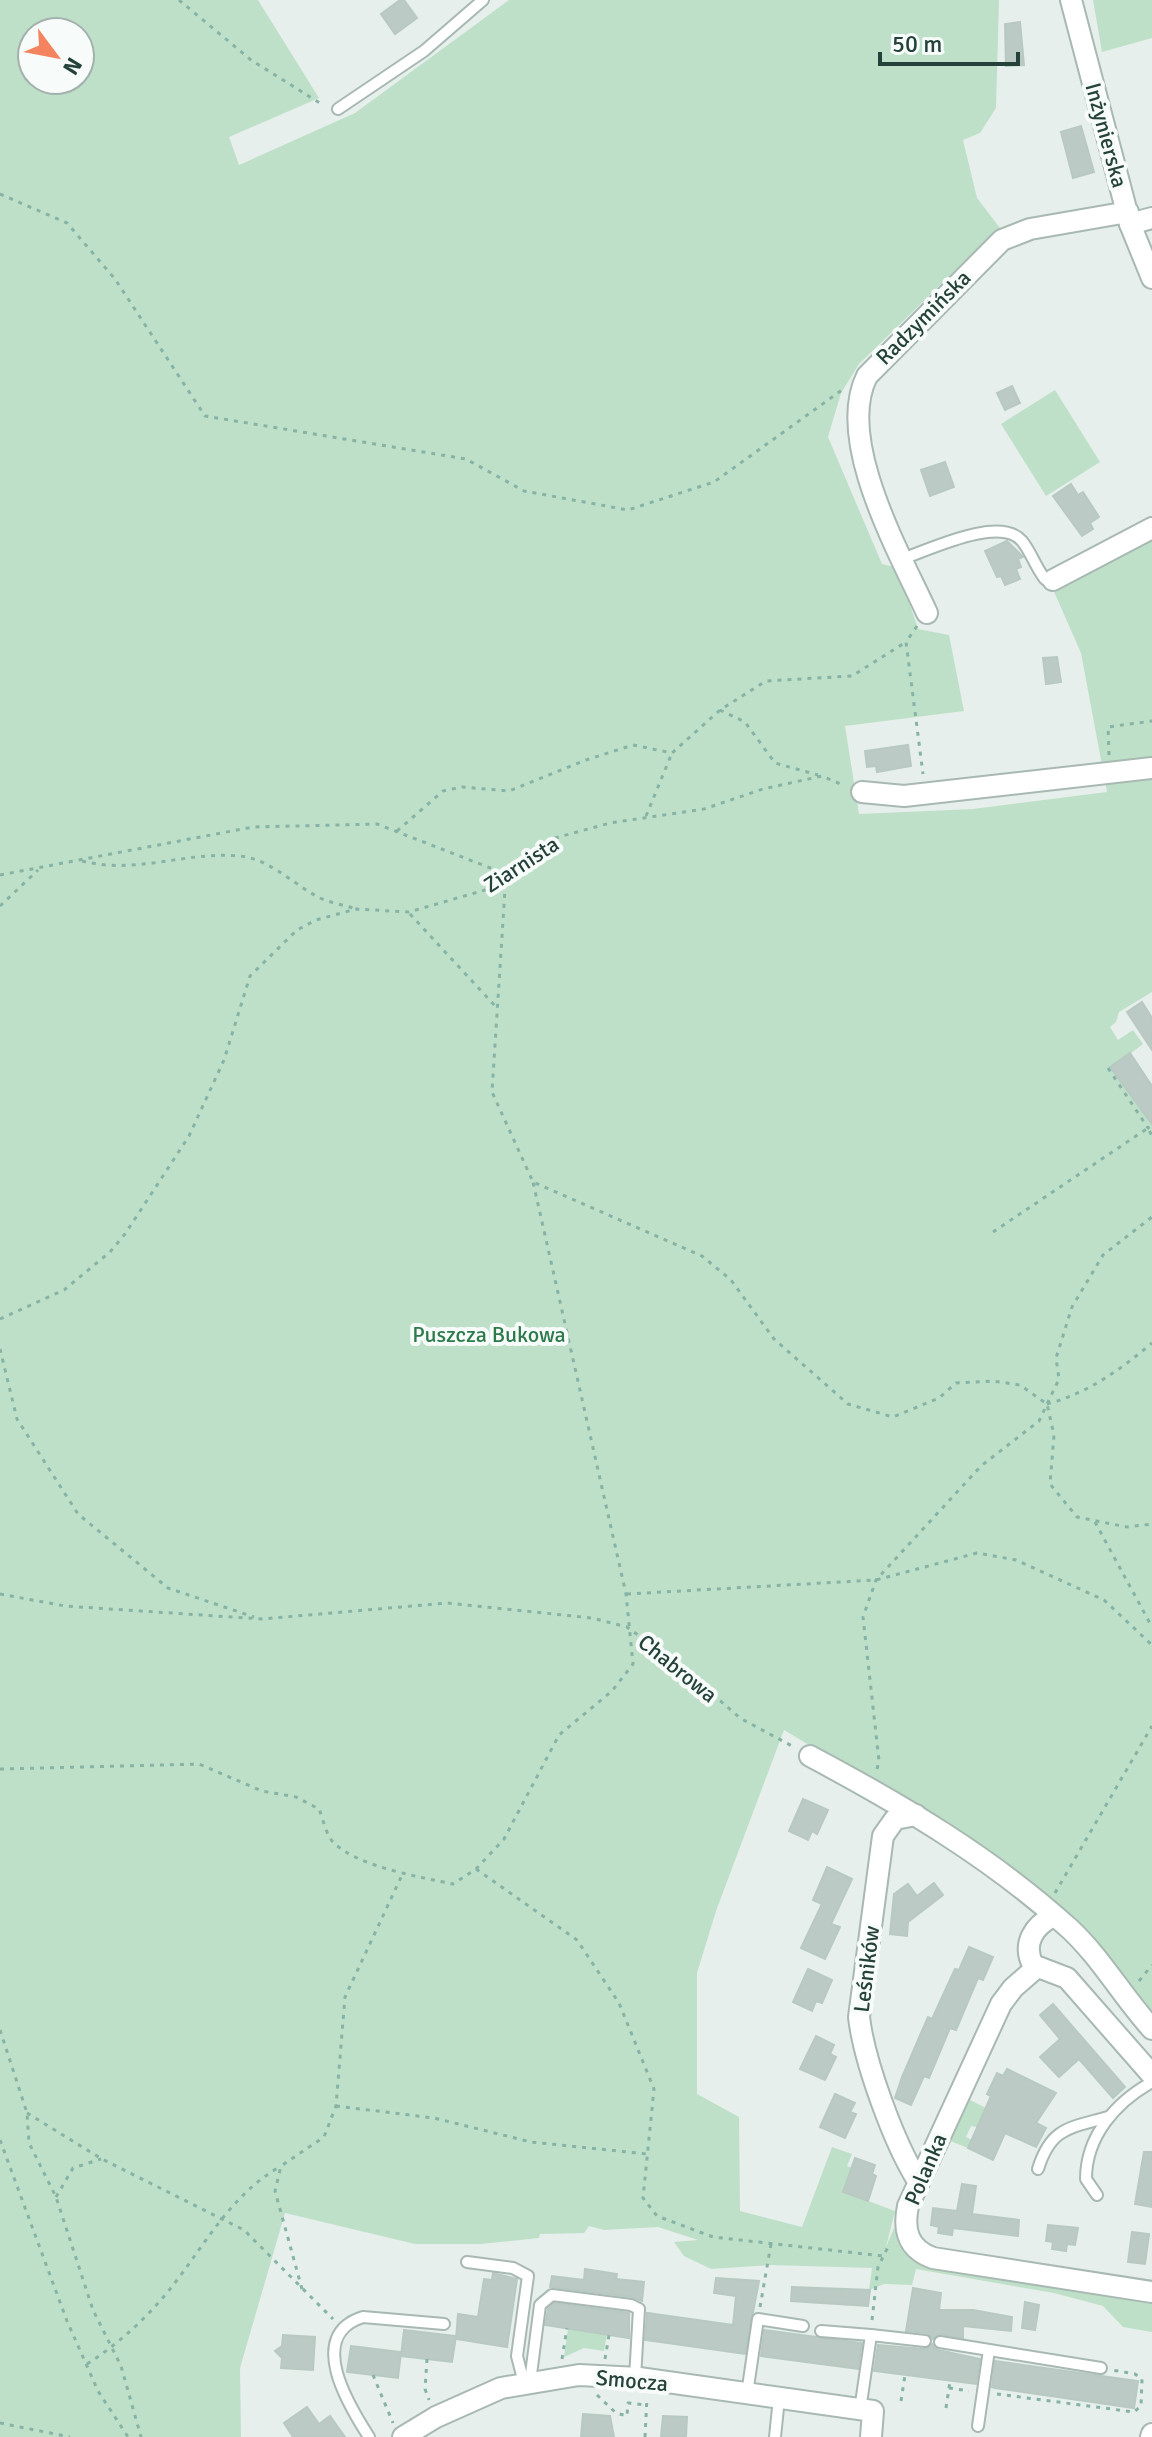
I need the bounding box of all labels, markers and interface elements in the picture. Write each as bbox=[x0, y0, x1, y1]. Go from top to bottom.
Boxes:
north arrow bbox=[16, 16, 96, 96]
scale bar bbox=[880, 16, 1018, 66]
text: 50 m bbox=[892, 29, 942, 59]
text: N bbox=[57, 53, 88, 80]
street label: Inżynierska bbox=[1080, 80, 1133, 191]
street label: Radzymińska bbox=[870, 264, 976, 370]
street label: Ziarnista bbox=[479, 830, 564, 899]
park label: Puszcza Bukowa bbox=[412, 1321, 566, 1348]
street label: Chabrowa bbox=[633, 1628, 723, 1708]
street label: Leśników bbox=[848, 1924, 885, 2014]
street label: Polanka bbox=[898, 2129, 953, 2209]
street label: Smocza bbox=[595, 2364, 669, 2397]

